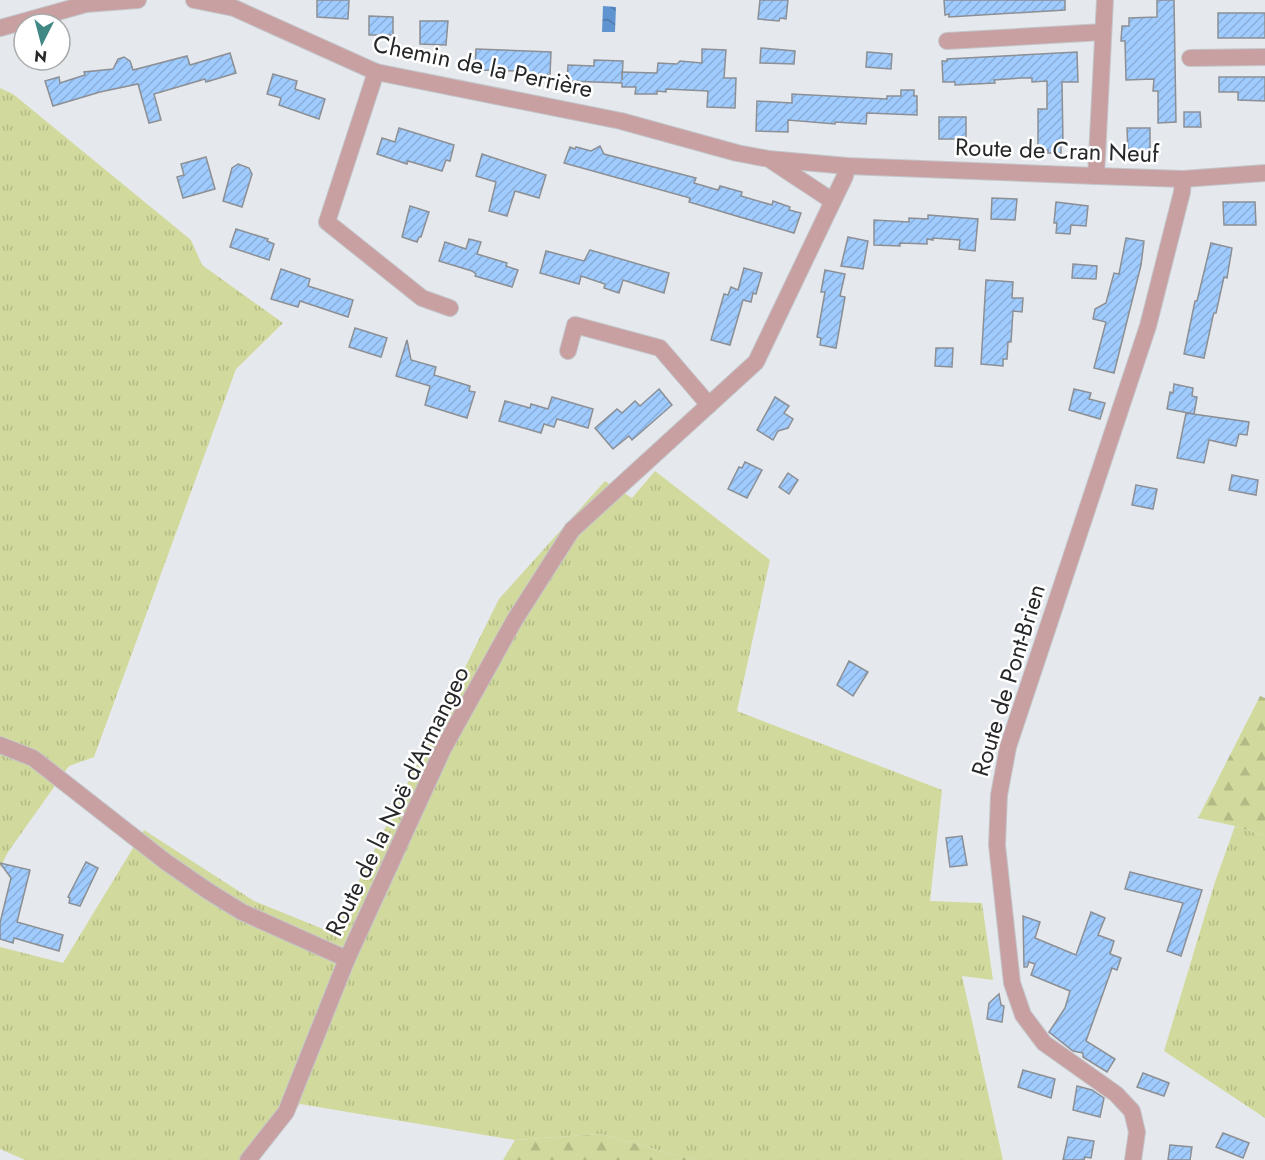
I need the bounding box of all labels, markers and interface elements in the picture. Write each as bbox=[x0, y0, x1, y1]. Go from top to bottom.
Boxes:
north arrow bbox=[12, 12, 72, 72]
street label: Chemin de la Perrière bbox=[370, 26, 596, 106]
text: N bbox=[33, 44, 48, 69]
street label: Route de Cran Neuf bbox=[954, 129, 1161, 171]
street label: Route de Pont-Brien bbox=[962, 580, 1054, 780]
street label: Route de la Noë d'Armangeo bbox=[316, 660, 478, 942]

